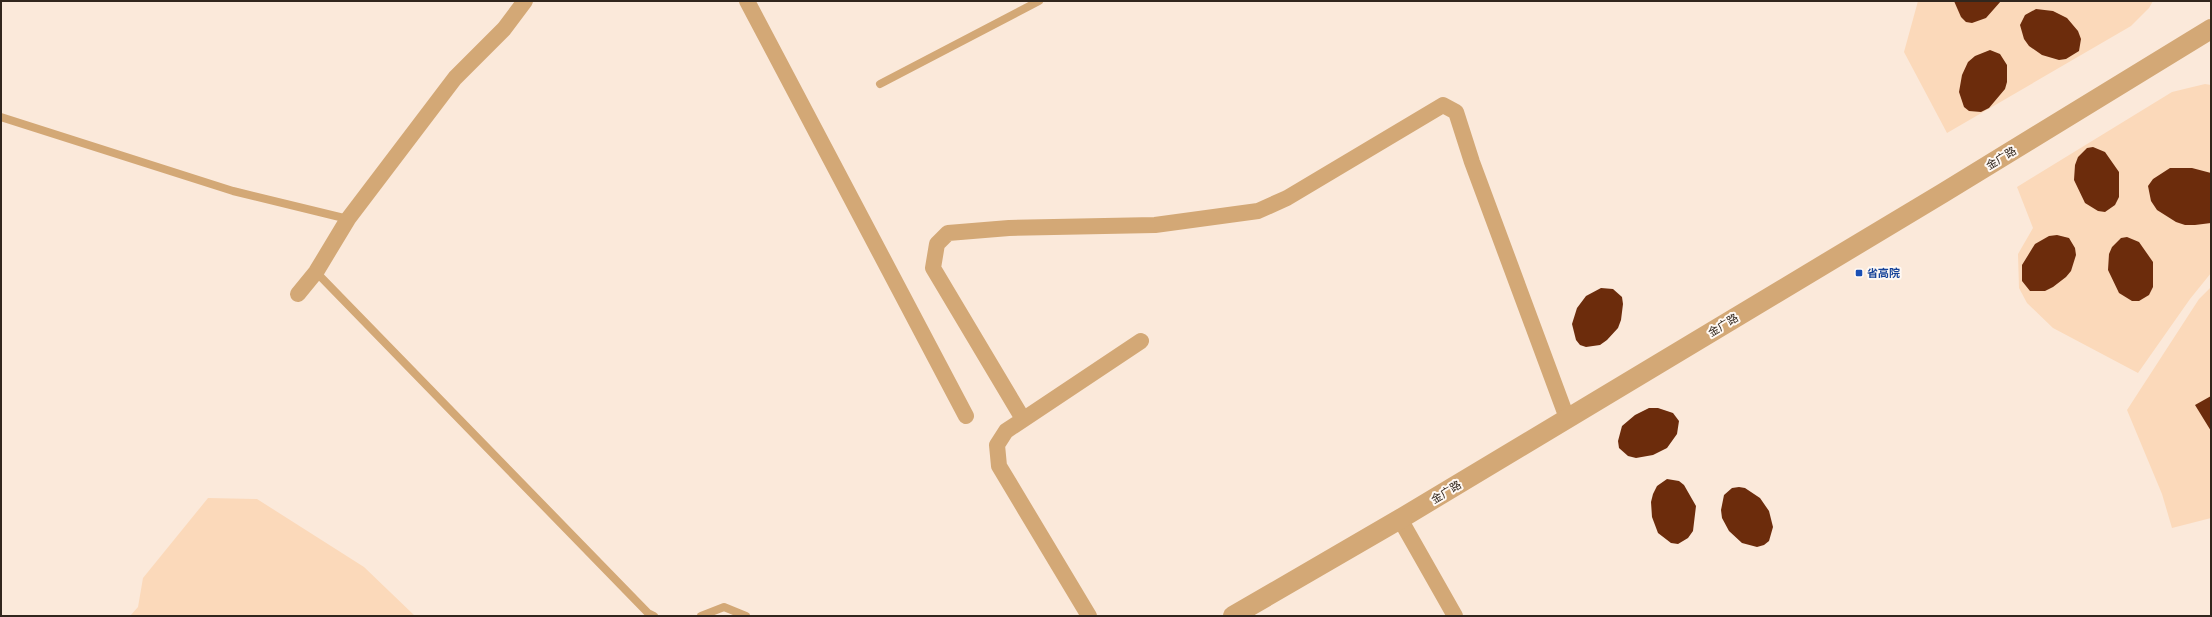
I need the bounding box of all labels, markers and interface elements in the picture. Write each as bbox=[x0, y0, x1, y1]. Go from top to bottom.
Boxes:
street label: 金广路 bbox=[1984, 144, 2018, 172]
place label: 省高院 bbox=[1867, 267, 1900, 279]
marker: 省高院 bbox=[1854, 268, 1864, 278]
street label: 金广路 bbox=[1706, 311, 1740, 339]
street label: 金广路 bbox=[1429, 478, 1463, 506]

